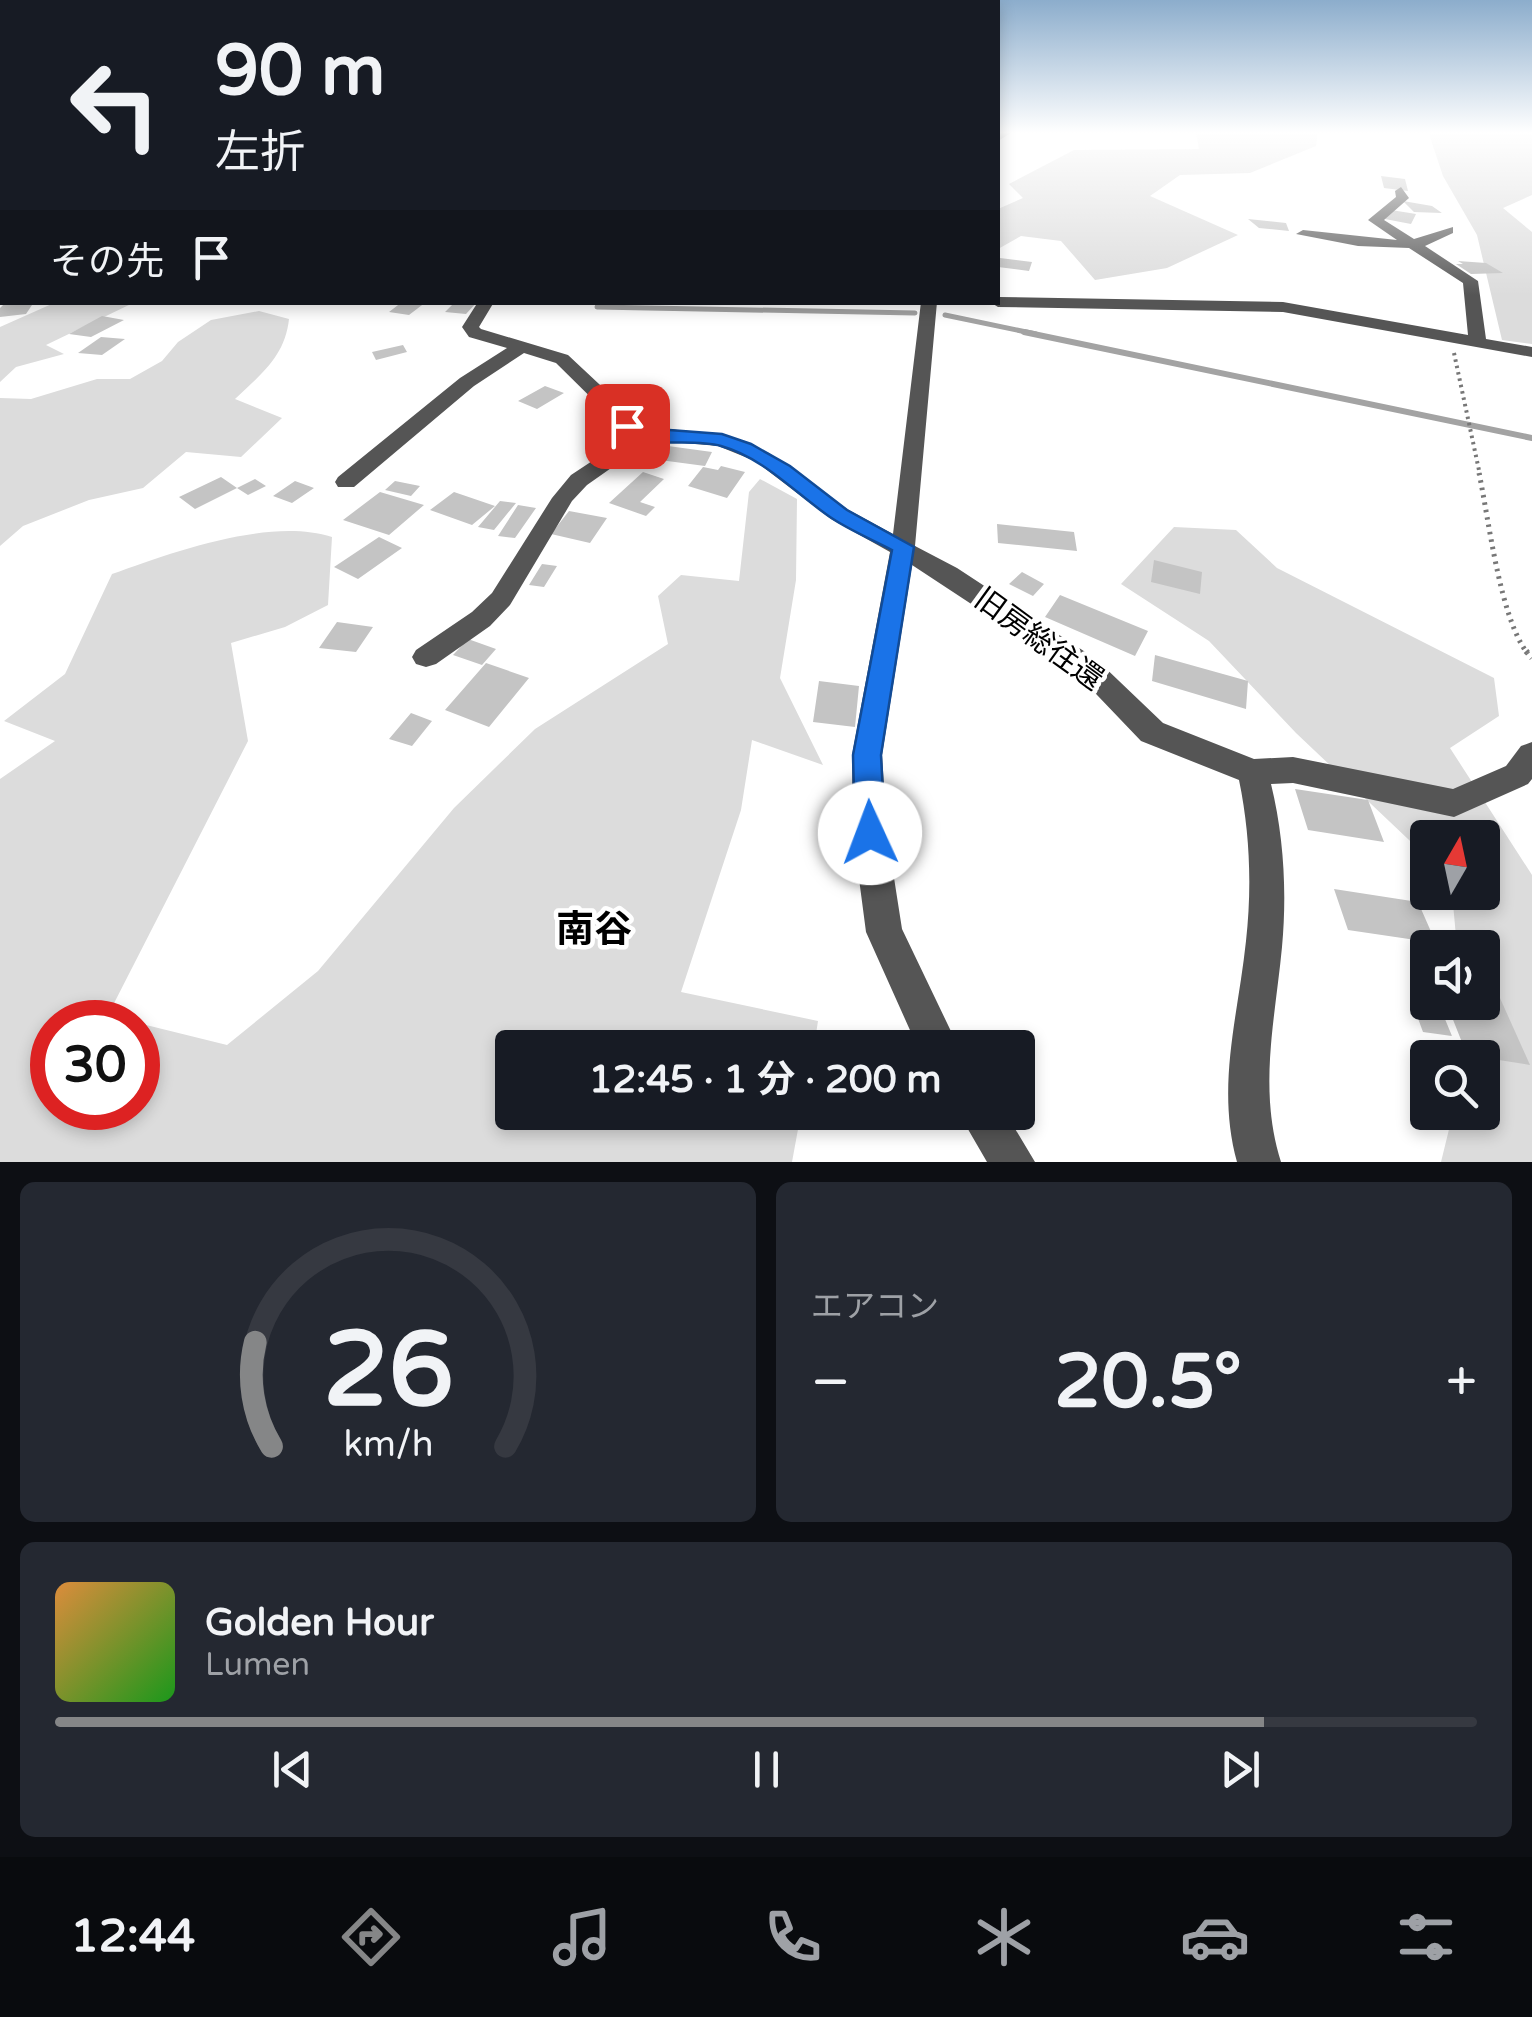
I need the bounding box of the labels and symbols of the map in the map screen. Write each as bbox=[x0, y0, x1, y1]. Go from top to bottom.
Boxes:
pin bbox=[585, 384, 670, 469]
street label: 旧房総往還 bbox=[967, 580, 1110, 698]
position arrow bbox=[818, 781, 922, 885]
north arrow bbox=[1410, 820, 1500, 910]
district label: 南谷 bbox=[556, 907, 632, 953]
speed limit sign: 30 bbox=[30, 1000, 160, 1130]

